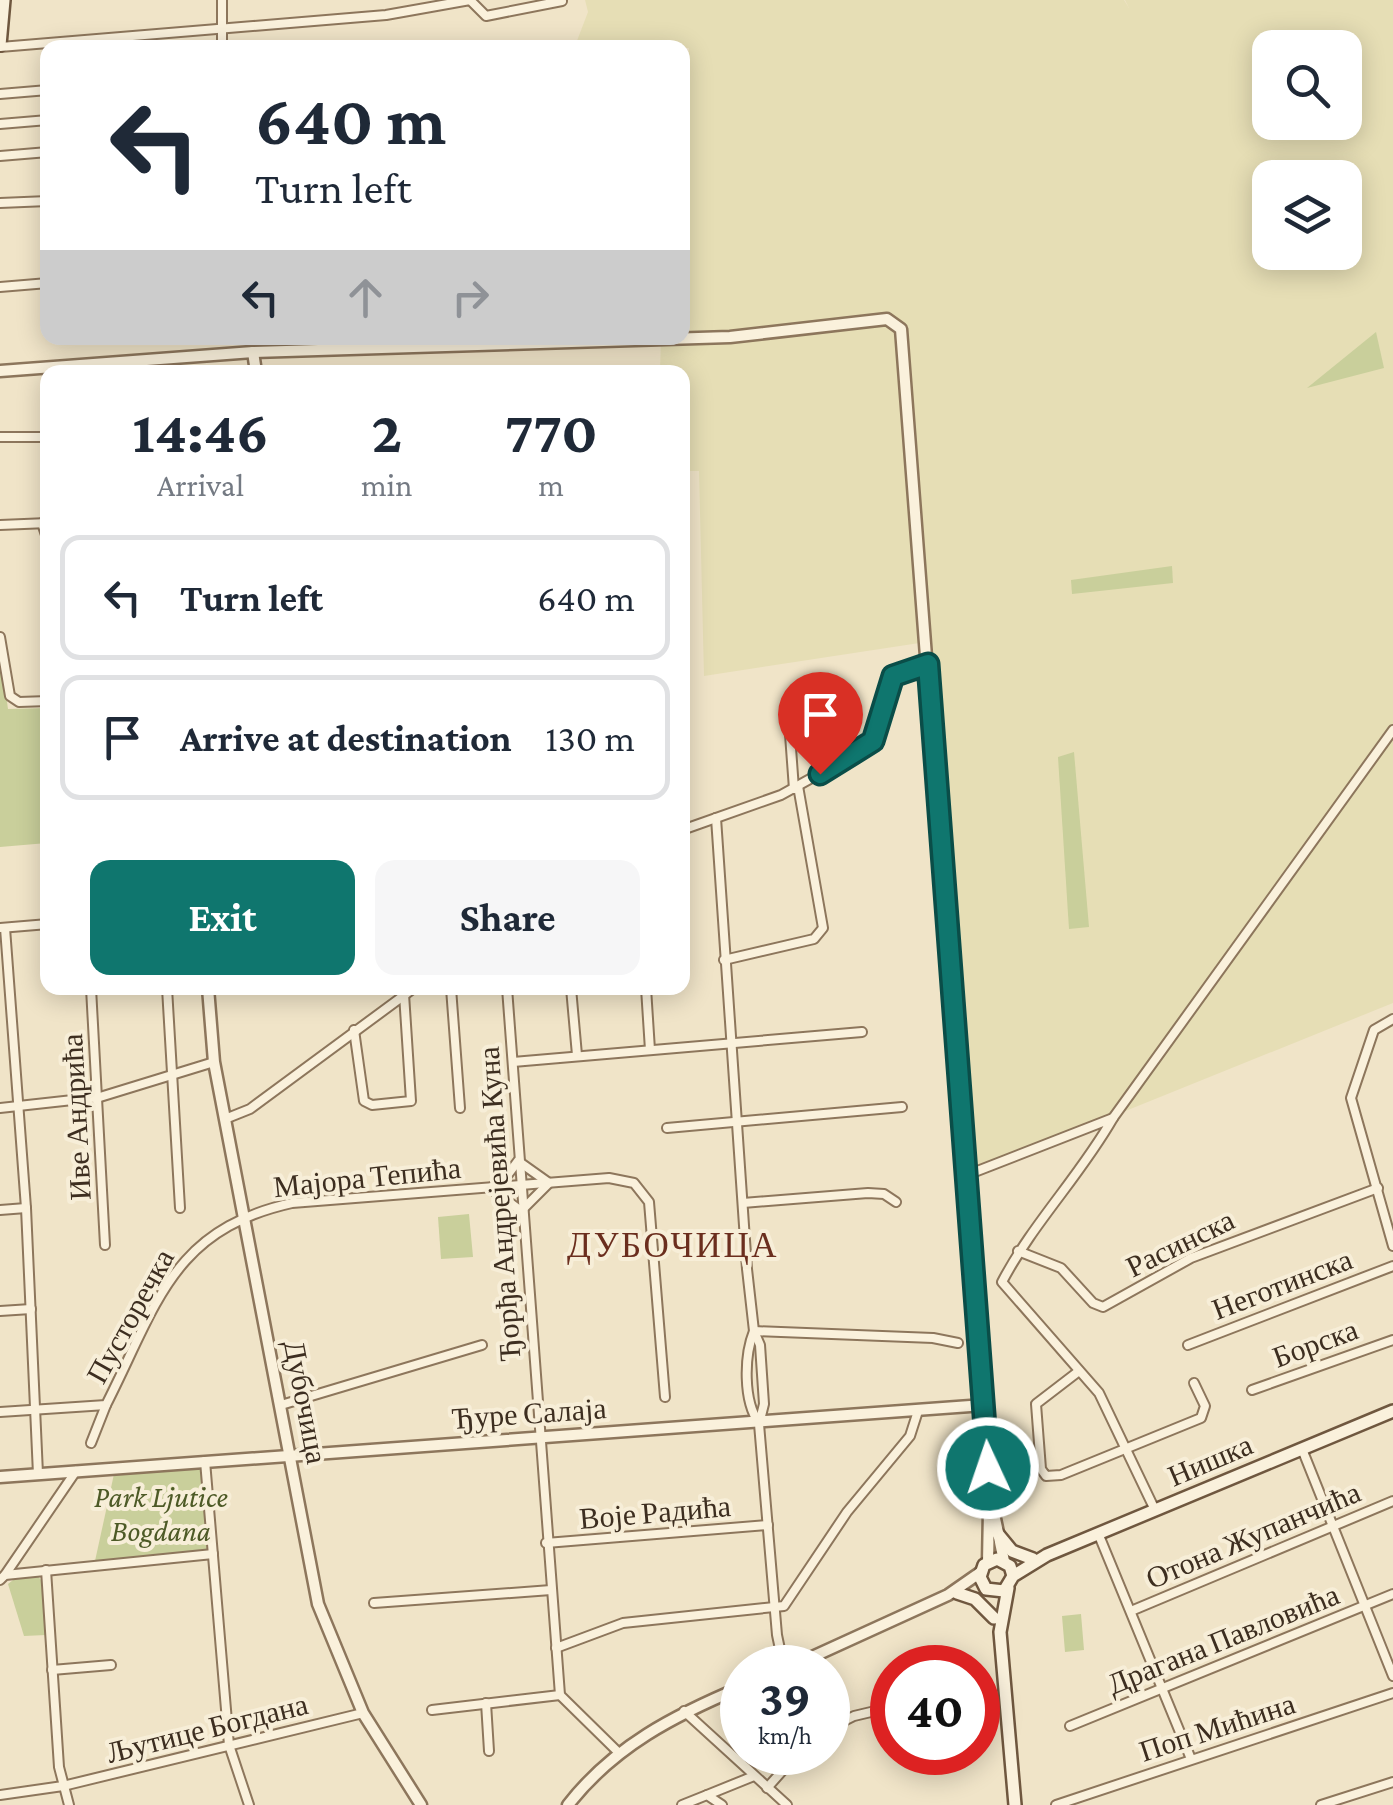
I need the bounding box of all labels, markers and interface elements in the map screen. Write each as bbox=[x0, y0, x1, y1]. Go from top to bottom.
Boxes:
map controls bbox=[1252, 30, 1362, 270]
button: search bbox=[1252, 30, 1362, 140]
icon: left bbox=[90, 80, 220, 210]
text: 640 m bbox=[255, 81, 446, 159]
button: layers bbox=[1252, 160, 1362, 270]
text: Turn left bbox=[255, 163, 412, 213]
icon: left bbox=[233, 270, 288, 325]
icon: ahead bbox=[338, 270, 393, 325]
icon: right bbox=[443, 270, 498, 325]
text: 14:46 bbox=[132, 398, 269, 465]
text: 2 bbox=[371, 398, 402, 465]
text: 770 bbox=[505, 398, 598, 465]
text: Arrival bbox=[157, 467, 244, 503]
text: min bbox=[361, 467, 412, 503]
text: m bbox=[538, 467, 564, 503]
icon: left bbox=[95, 570, 150, 625]
text: Turn left bbox=[180, 577, 323, 619]
text: 640 m bbox=[537, 577, 635, 619]
pin bbox=[778, 672, 863, 775]
icon: arrive bbox=[793, 687, 848, 742]
icon: arrive bbox=[95, 710, 150, 765]
text: Arrive at destination bbox=[180, 717, 512, 759]
text: 130 m bbox=[545, 717, 635, 759]
button: Exit bbox=[90, 860, 355, 975]
button: Share bbox=[375, 860, 640, 975]
street label: Иве Андрића bbox=[55, 1033, 97, 1201]
street label: Ђорђа Андрејевића Куна bbox=[472, 1046, 526, 1362]
street label: Мајора Тепића bbox=[272, 1151, 462, 1203]
street label: Расинска bbox=[1121, 1203, 1239, 1283]
district label: ДУБОЧИЦА bbox=[567, 1226, 779, 1265]
street label: Неготинска bbox=[1207, 1242, 1357, 1326]
street label: Пусторечка bbox=[80, 1243, 180, 1389]
street label: Борска bbox=[1268, 1312, 1362, 1374]
street label: Дубочица bbox=[278, 1337, 334, 1467]
street label: Ђуре Салаја bbox=[451, 1391, 607, 1435]
position arrow bbox=[936, 1416, 1040, 1520]
street label: Нишка bbox=[1163, 1428, 1257, 1492]
street label: Отона Жупанчића bbox=[1141, 1475, 1365, 1595]
park label: Park Ljutice Bogdana bbox=[94, 1480, 228, 1548]
street label: Воје Радића bbox=[578, 1489, 732, 1535]
street label: Драгана Павловића bbox=[1102, 1578, 1344, 1700]
speed limit sign: 40 bbox=[870, 1645, 1000, 1775]
text: 39 bbox=[759, 1670, 811, 1726]
street label: Поп Мићина bbox=[1135, 1686, 1299, 1768]
street label: Љутице Богдана bbox=[103, 1687, 311, 1769]
text: km/h bbox=[758, 1722, 812, 1749]

